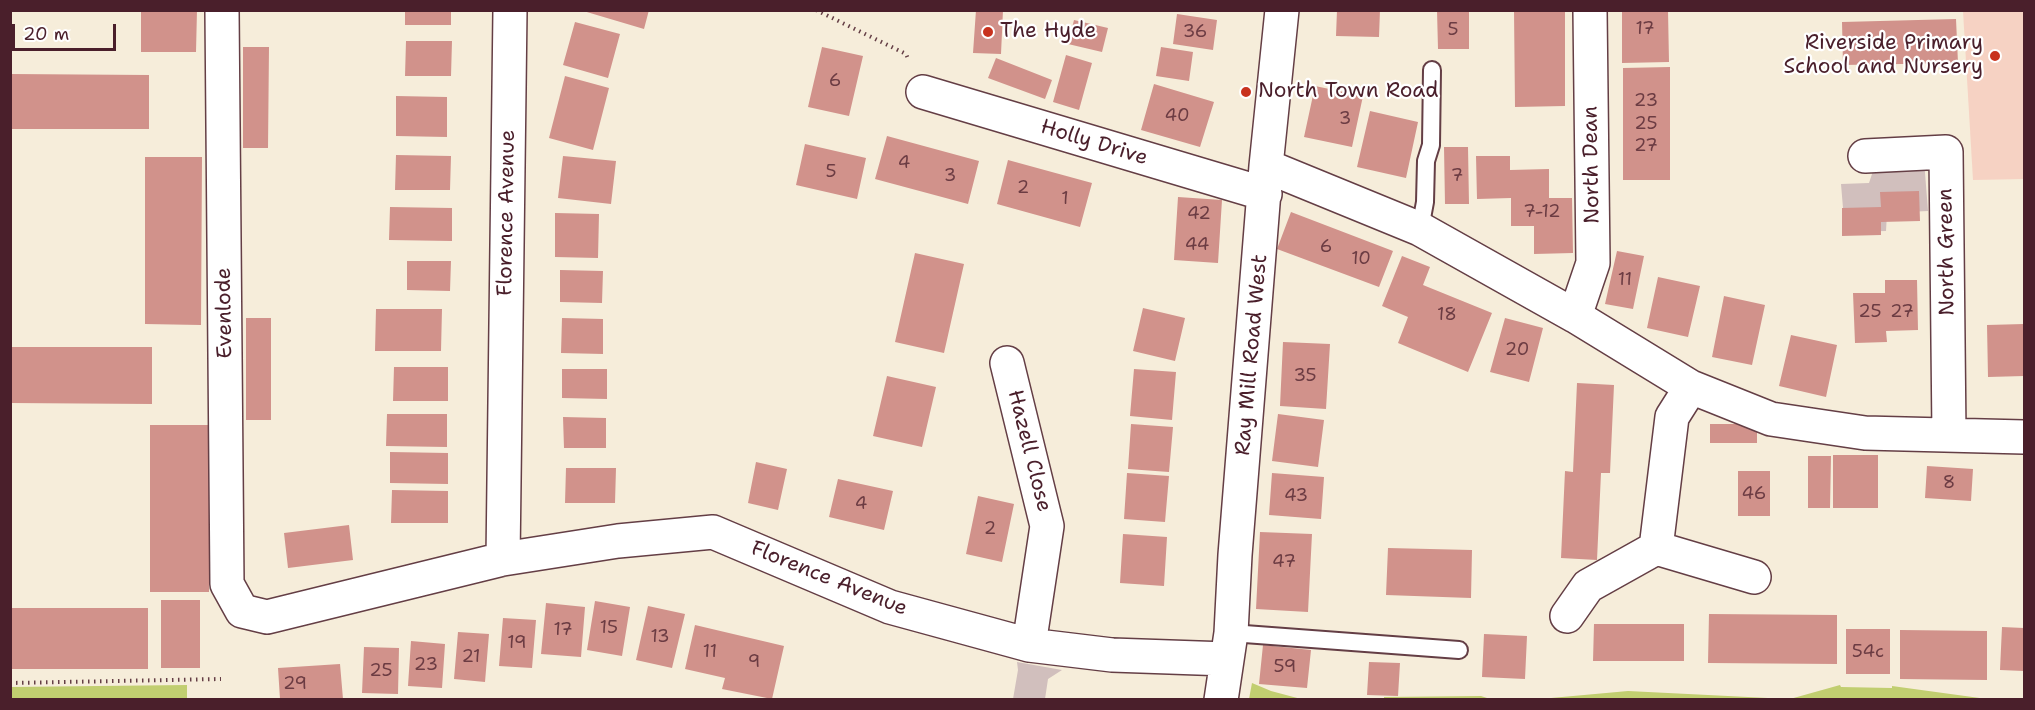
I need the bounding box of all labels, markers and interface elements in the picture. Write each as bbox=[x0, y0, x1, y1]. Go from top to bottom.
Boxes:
scale bar bbox=[15, 12, 118, 50]
house number: 17 bbox=[1635, 18, 1655, 40]
place label: The Hyde bbox=[1000, 19, 1096, 45]
house number: 5 bbox=[1447, 19, 1459, 41]
house number: 36 bbox=[1183, 21, 1207, 43]
text: 20 m bbox=[23, 22, 69, 46]
marker: The Hyde bbox=[981, 25, 995, 39]
place label: Riverside Primary School and Nursery bbox=[1784, 31, 1983, 81]
marker: Riverside Primary School and Nursery bbox=[1988, 49, 2002, 63]
house number: 6 bbox=[829, 70, 841, 92]
place label: North Town Road bbox=[1258, 79, 1438, 105]
marker: North Town Road bbox=[1239, 85, 1253, 99]
house number: 23 bbox=[1634, 90, 1658, 112]
house number: 40 bbox=[1164, 105, 1190, 127]
street label: North Dean bbox=[1578, 106, 1606, 224]
house number: 3 bbox=[1339, 108, 1351, 130]
house number: 25 bbox=[1634, 113, 1658, 135]
street label: Holly Drive bbox=[1037, 115, 1151, 171]
street label: Florence Avenue bbox=[493, 130, 521, 296]
house number: 27 bbox=[1634, 135, 1658, 157]
house number: 4 bbox=[898, 152, 910, 174]
house number: 5 bbox=[825, 161, 837, 183]
house number: 3 bbox=[944, 165, 956, 187]
house number: 7 bbox=[1451, 165, 1463, 187]
house number: 2 bbox=[1017, 177, 1029, 199]
house number: 1 bbox=[1061, 188, 1069, 210]
street label: North Green bbox=[1933, 188, 1961, 316]
house number: 7-12 bbox=[1523, 201, 1561, 223]
house number: 42 bbox=[1187, 203, 1211, 225]
house number: 44 bbox=[1185, 234, 1209, 256]
house number: 6 bbox=[1320, 236, 1332, 258]
house number: 10 bbox=[1351, 248, 1371, 270]
street label: Ray Mill Road West bbox=[1231, 253, 1273, 457]
street label: Evenlode bbox=[212, 267, 238, 359]
house number: 11 bbox=[1618, 269, 1632, 291]
house number: 25 bbox=[1858, 301, 1882, 323]
house number: 27 bbox=[1890, 301, 1914, 323]
house number: 18 bbox=[1437, 304, 1457, 326]
house number: 20 bbox=[1505, 339, 1529, 361]
house number: 35 bbox=[1293, 365, 1317, 387]
street label: Hazell Close bbox=[1002, 387, 1056, 515]
house number: 8 bbox=[1943, 472, 1955, 494]
house number: 46 bbox=[1742, 483, 1766, 505]
house number: 43 bbox=[1284, 485, 1308, 507]
house number: 4 bbox=[855, 493, 867, 515]
house number: 2 bbox=[984, 518, 996, 540]
street label: Florence Avenue bbox=[747, 536, 911, 622]
house number: 47 bbox=[1272, 551, 1296, 573]
house number: 15 bbox=[600, 617, 618, 639]
house number: 17 bbox=[553, 619, 573, 641]
house number: 13 bbox=[650, 626, 670, 648]
house number: 19 bbox=[507, 632, 527, 654]
house number: 11 bbox=[703, 641, 717, 663]
house number: 54c bbox=[1852, 641, 1884, 663]
house number: 21 bbox=[461, 646, 481, 668]
house number: 9 bbox=[748, 651, 760, 673]
house number: 23 bbox=[414, 654, 438, 676]
house number: 59 bbox=[1274, 656, 1296, 678]
house number: 25 bbox=[369, 660, 393, 682]
house number: 29 bbox=[283, 673, 307, 695]

